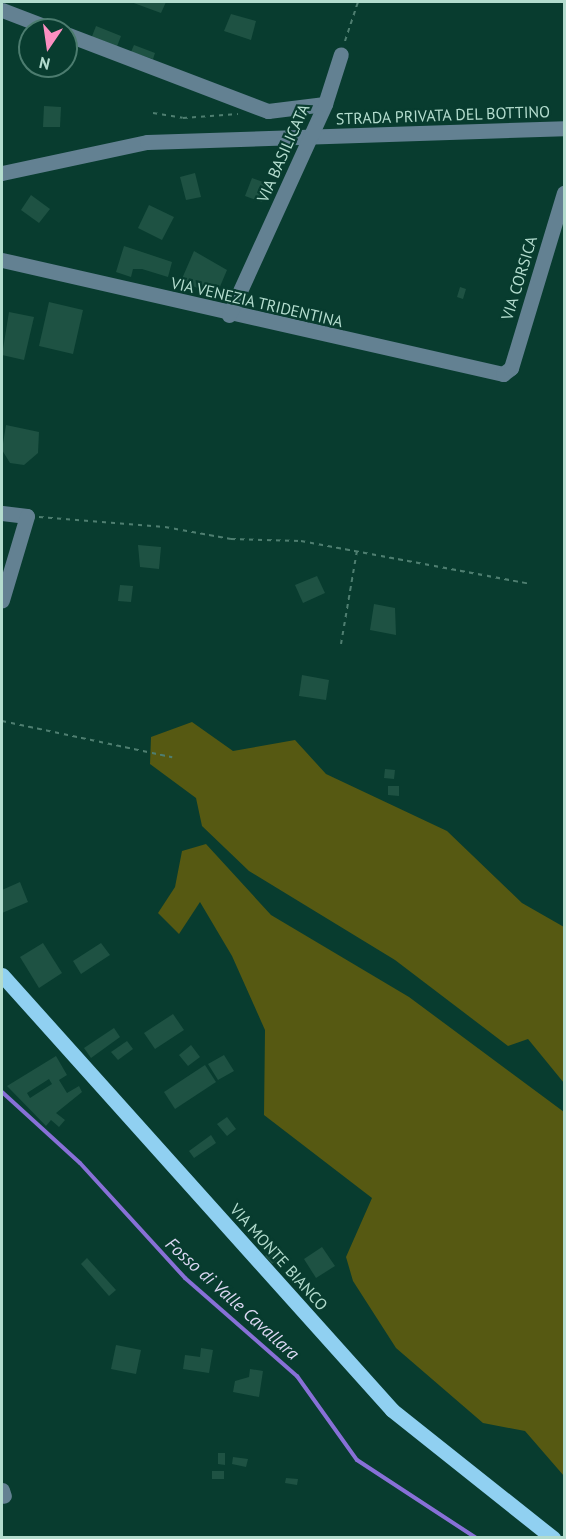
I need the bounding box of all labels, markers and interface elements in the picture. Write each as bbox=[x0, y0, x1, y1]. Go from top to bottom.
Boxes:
north arrow bbox=[18, 18, 78, 78]
text: N bbox=[37, 53, 52, 75]
street label: VIA BASILICATA bbox=[253, 101, 313, 205]
street label: STRADA PRIVATA DEL BOTTINO bbox=[335, 102, 551, 128]
street label: VIA CORSICA bbox=[497, 233, 541, 323]
street label: VIA VENEZIA TRIDENTINA bbox=[168, 273, 346, 331]
street label: VIA MONTE BIANCO bbox=[226, 1200, 332, 1314]
water label: Fosso di Valle Cavallara bbox=[161, 1233, 303, 1365]

